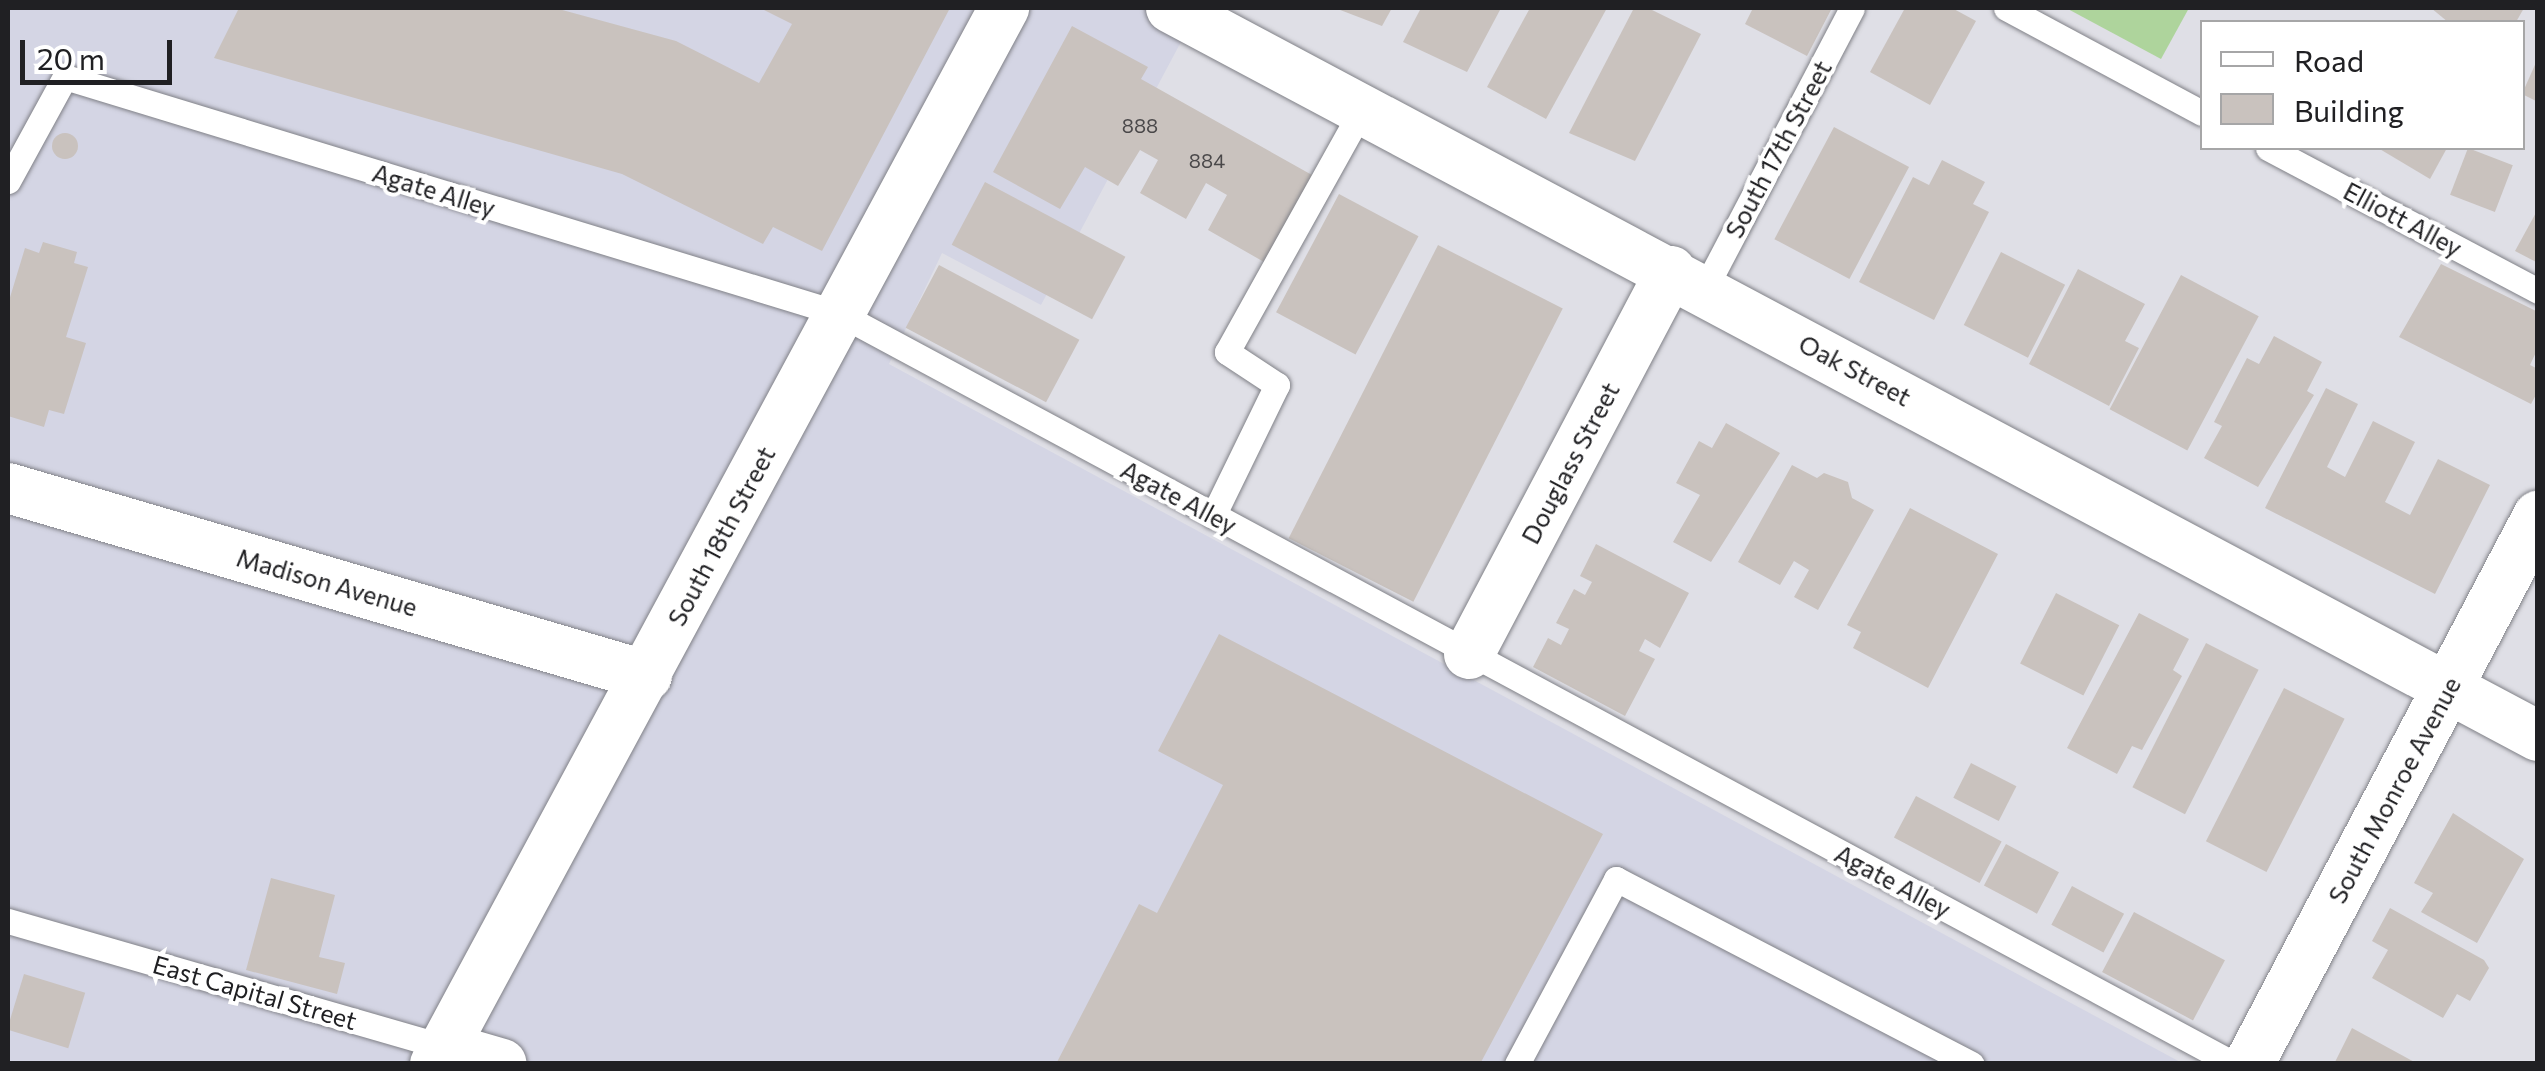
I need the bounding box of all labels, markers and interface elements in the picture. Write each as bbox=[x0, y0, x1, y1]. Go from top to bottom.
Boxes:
scale bar bbox=[25, 20, 178, 82]
legend bbox=[2200, 20, 2525, 150]
text: 20 m bbox=[37, 39, 105, 76]
text: Road bbox=[2294, 41, 2364, 78]
street label: South 17th Street bbox=[1719, 55, 1837, 243]
text: Building bbox=[2294, 91, 2404, 128]
house number: 888 bbox=[1122, 113, 1158, 137]
house number: 884 bbox=[1189, 148, 1225, 172]
street label: Agate Alley bbox=[369, 157, 499, 223]
street label: Elliott Alley bbox=[2339, 175, 2467, 263]
street label: Oak Street bbox=[1794, 328, 1916, 412]
street label: Douglass Street bbox=[1515, 377, 1625, 549]
street label: South 18th Street bbox=[661, 441, 781, 631]
street label: Agate Alley bbox=[1116, 454, 1242, 540]
street label: Madison Avenue bbox=[233, 542, 421, 622]
street label: South Monroe Avenue bbox=[2322, 672, 2466, 908]
street label: Agate Alley bbox=[1830, 838, 1956, 924]
street label: East Capital Street bbox=[150, 949, 360, 1035]

